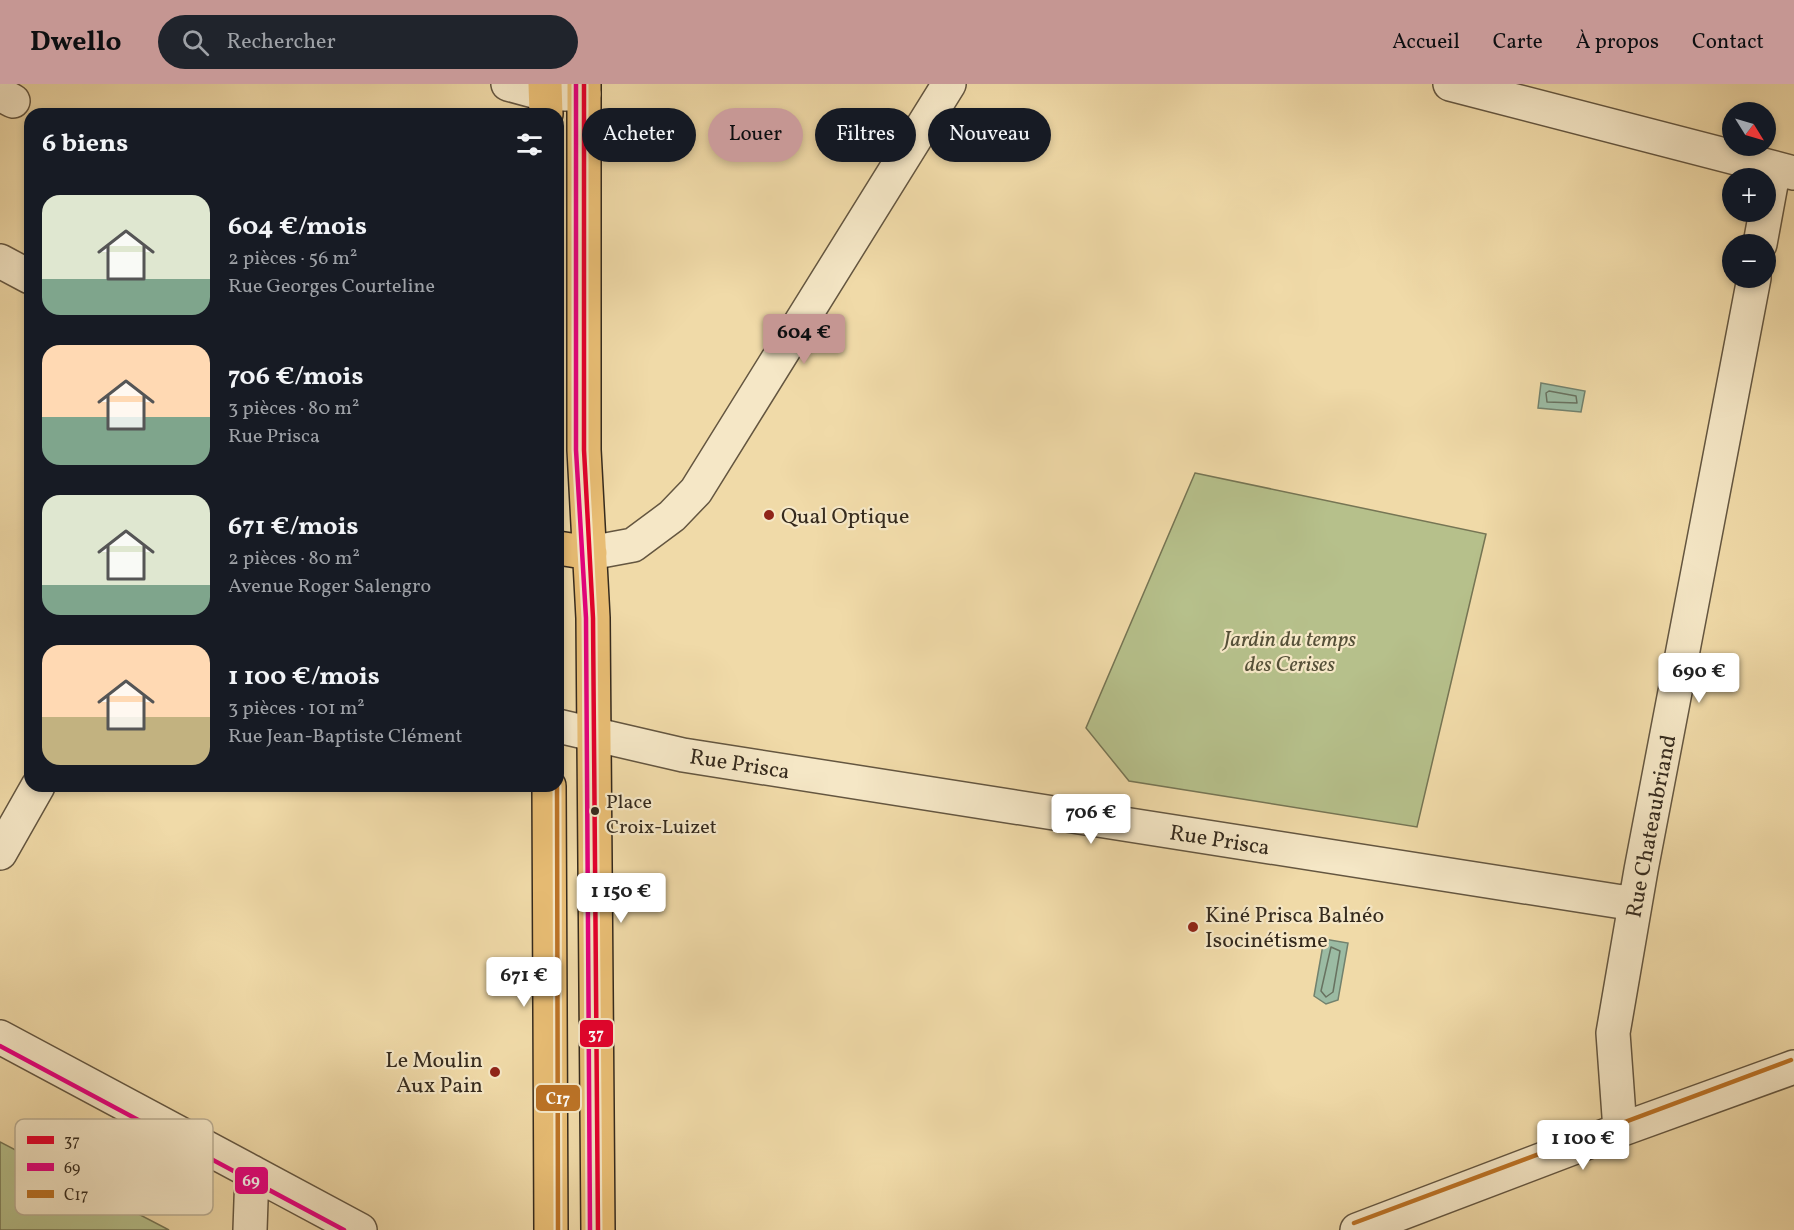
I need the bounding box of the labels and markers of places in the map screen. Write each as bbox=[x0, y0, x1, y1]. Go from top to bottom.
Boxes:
pin: 604 € bbox=[762, 314, 846, 365]
place label: Qual Optique bbox=[781, 502, 909, 533]
marker: Qual Optique bbox=[762, 508, 776, 522]
pin: 690 € bbox=[1657, 653, 1741, 704]
place label: Place Croix-Luizet bbox=[606, 789, 717, 842]
pin: 706 € bbox=[1049, 794, 1133, 845]
marker: Place Croix-Luizet bbox=[589, 805, 601, 817]
pin: 1 150 € bbox=[566, 873, 676, 924]
place label: Kiné Prisca Balnéo Isocinétisme bbox=[1205, 901, 1384, 957]
marker: Kiné Prisca Balnéo Isocinétisme bbox=[1186, 920, 1200, 934]
pin: 671 € bbox=[482, 957, 566, 1008]
place label: Le Moulin Aux Pain bbox=[385, 1046, 483, 1102]
marker: Le Moulin Aux Pain bbox=[488, 1065, 502, 1079]
pin: 1 100 € bbox=[1528, 1120, 1638, 1171]

